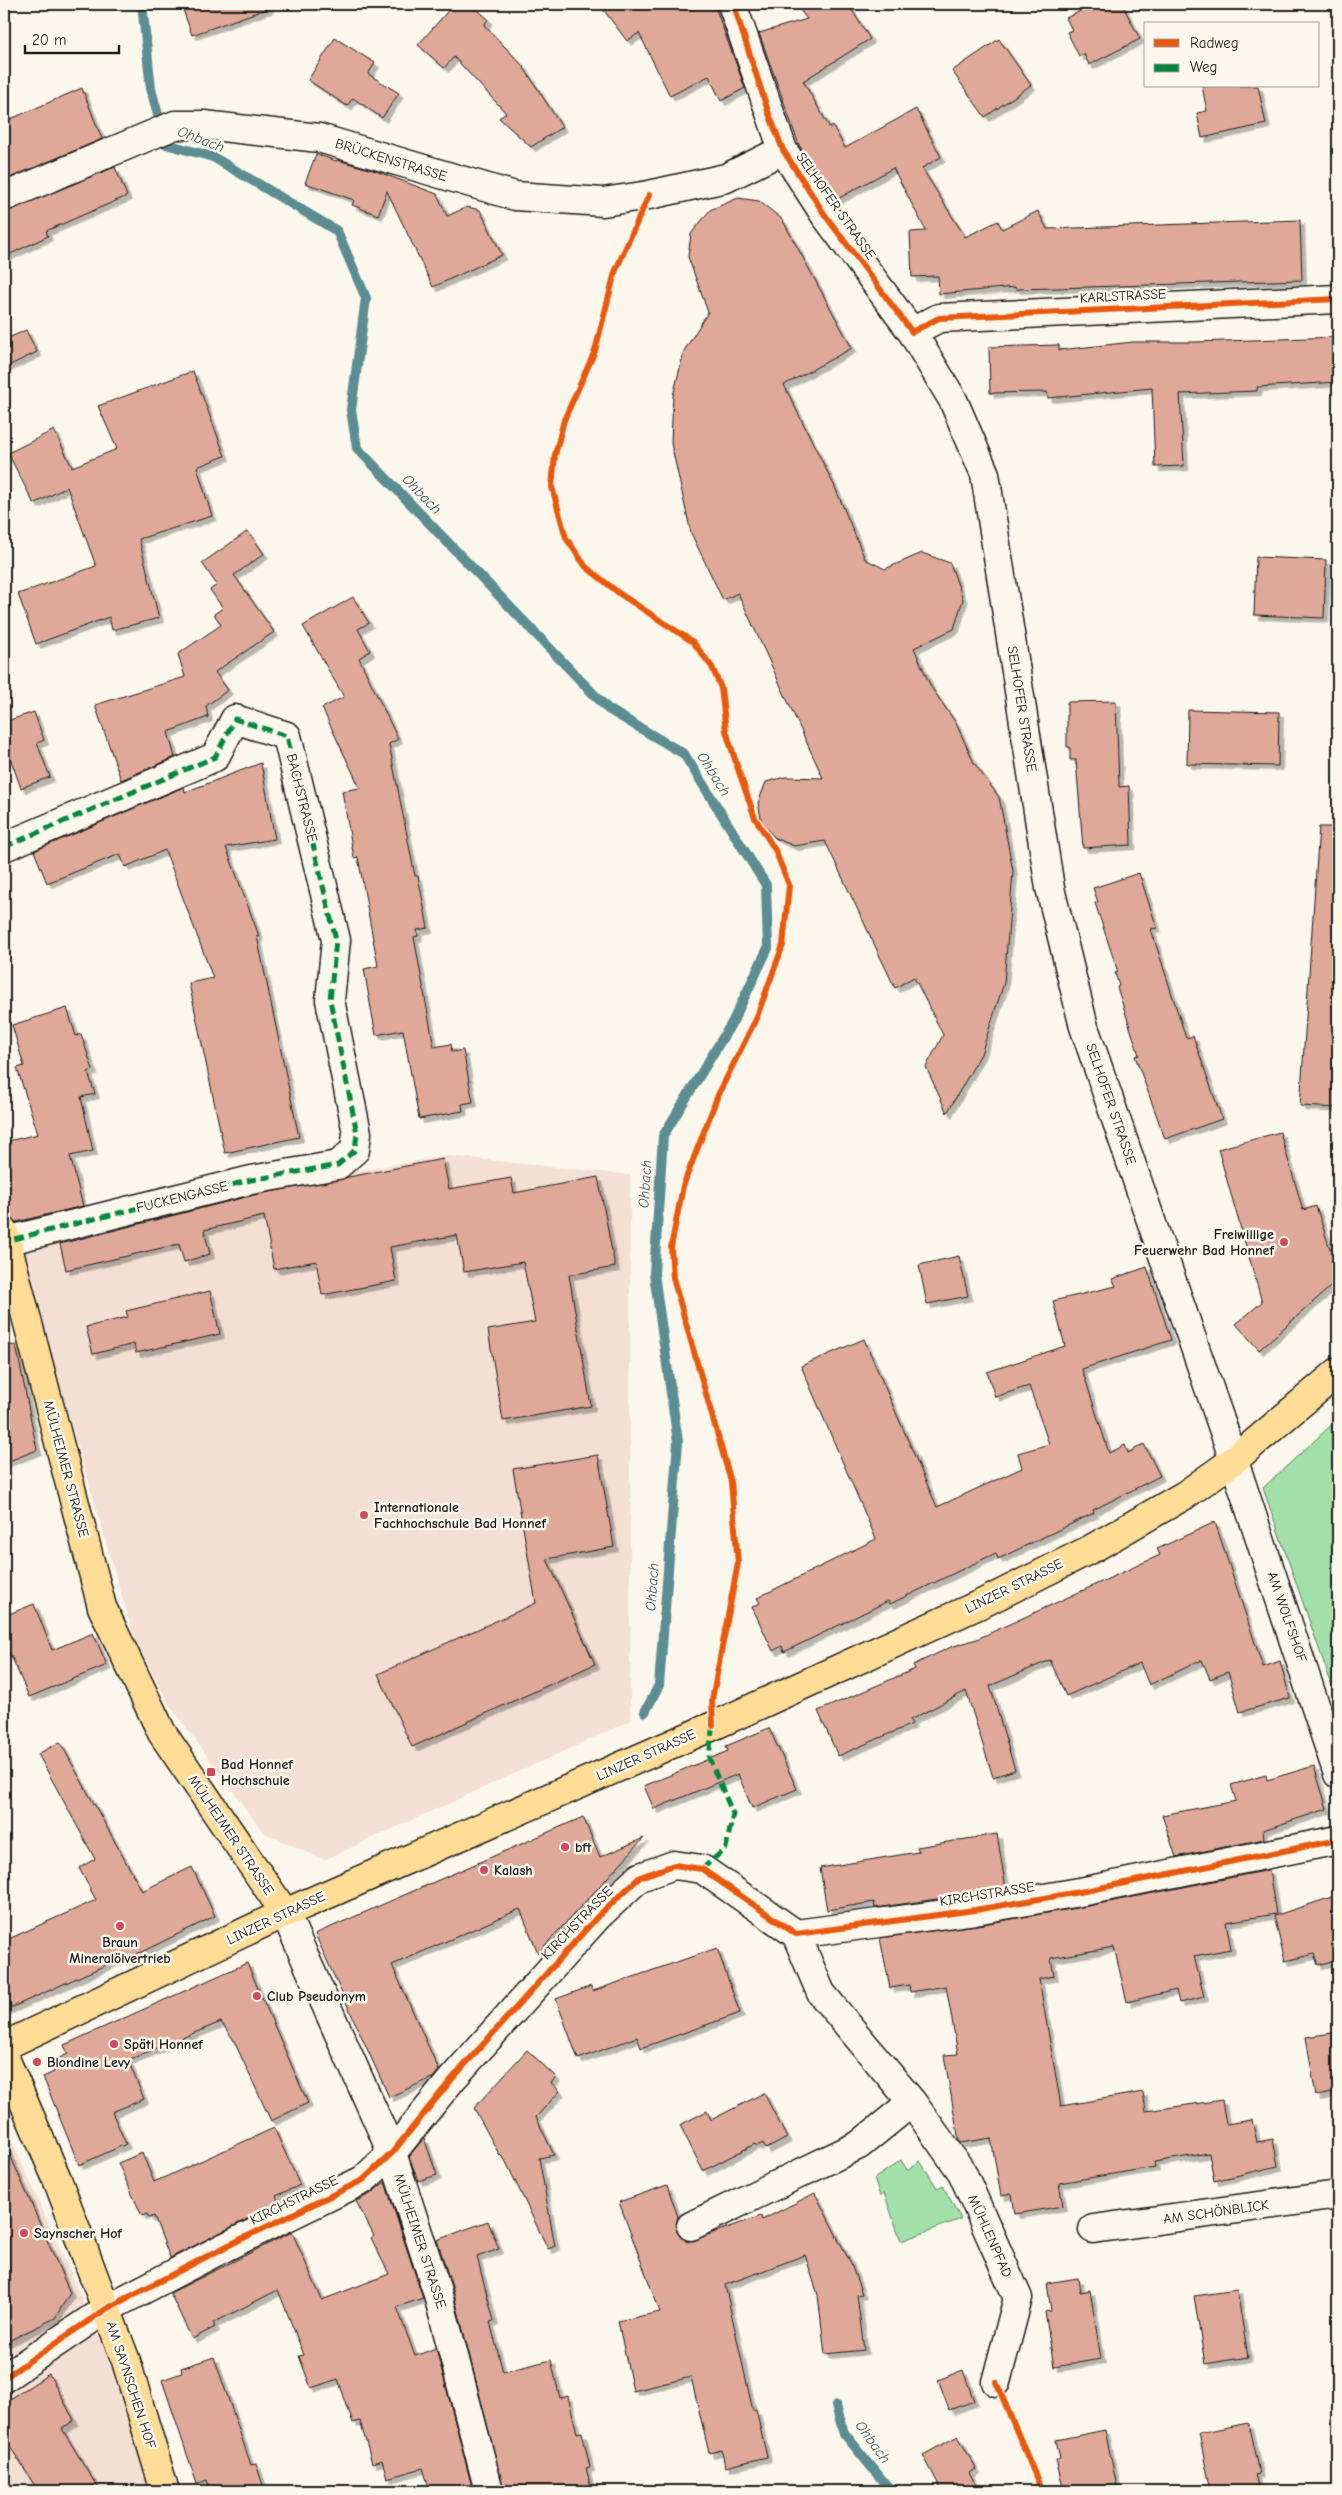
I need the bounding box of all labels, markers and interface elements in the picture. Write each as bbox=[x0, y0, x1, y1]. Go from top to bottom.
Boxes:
scale bar bbox=[25, 22, 119, 54]
legend bbox=[1144, 22, 1320, 88]
text: 20 m bbox=[32, 31, 66, 49]
text: Radweg bbox=[1190, 34, 1239, 52]
text: Weg bbox=[1190, 58, 1217, 76]
water label: Ohbach bbox=[175, 122, 227, 156]
street label: BRÜCKENSTRASSE bbox=[333, 135, 449, 185]
street label: SELHOFER STRASSE bbox=[793, 149, 879, 263]
street label: KARLSTRASSE bbox=[1079, 285, 1167, 307]
water label: Ohbach bbox=[399, 470, 445, 518]
street label: SELHOFER STRASSE bbox=[1004, 645, 1040, 773]
water label: Ohbach bbox=[693, 749, 735, 799]
street label: BACHSTRASSE bbox=[283, 752, 321, 844]
street label: SELHOFER STRASSE bbox=[1082, 1041, 1140, 1167]
water label: Ohbach bbox=[634, 1159, 656, 1209]
street label: FUCKENGASSE bbox=[134, 1177, 230, 1217]
place label: Freiwillige Feuerwehr Bad Honnef bbox=[1134, 1226, 1274, 1259]
marker: Freiwillige Feuerwehr Bad Honnef bbox=[1278, 1236, 1290, 1248]
street label: MÜLHEIMER STRASSE bbox=[40, 1399, 92, 1539]
place label: Internationale Fachhochschule Bad Honnef bbox=[374, 1499, 546, 1532]
marker: Internationale Fachhochschule Bad Honnef bbox=[358, 1509, 370, 1521]
street label: LINZER STRASSE bbox=[962, 1555, 1066, 1617]
water label: Ohbach bbox=[641, 1562, 663, 1612]
street label: AM WOLFSHOF bbox=[1263, 1569, 1311, 1665]
street label: LINZER STRASSE bbox=[594, 1726, 698, 1784]
place label: Bad Honnef Hochschule bbox=[221, 1756, 293, 1789]
marker: Bad Honnef Hochschule bbox=[205, 1766, 217, 1778]
street label: MÜLHEIMER STRASSE bbox=[185, 1772, 277, 1898]
place label: bft bbox=[575, 1839, 592, 1856]
marker: bft bbox=[559, 1841, 571, 1853]
place label: Kalash bbox=[494, 1862, 533, 1879]
marker: Kalash bbox=[478, 1864, 490, 1876]
street label: KIRCHSTRASSE bbox=[938, 1878, 1036, 1910]
street label: KIRCHSTRASSE bbox=[538, 1883, 616, 1963]
street label: LINZER STRASSE bbox=[224, 1888, 328, 1948]
marker: Braun Mineralölvertrieb bbox=[114, 1920, 126, 1932]
place label: Braun Mineralölvertrieb bbox=[69, 1934, 171, 1967]
place label: Club Pseudonym bbox=[267, 1988, 366, 2005]
marker: Club Pseudonym bbox=[251, 1990, 263, 2002]
place label: Späti Honnef bbox=[124, 2036, 203, 2053]
marker: Späti Honnef bbox=[108, 2038, 120, 2050]
place label: Blondine Levy bbox=[47, 2054, 131, 2071]
marker: Blondine Levy bbox=[31, 2056, 43, 2068]
street label: KIRCHSTRASSE bbox=[247, 2171, 341, 2229]
street label: MÜLHEIMER STRASSE bbox=[390, 2171, 450, 2311]
street label: MÜHLENPFAD bbox=[964, 2192, 1016, 2280]
street label: AM SCHÖNBLICK bbox=[1162, 2196, 1270, 2228]
place label: Saynscher Hof bbox=[34, 2225, 122, 2242]
marker: Saynscher Hof bbox=[18, 2227, 30, 2239]
street label: AM SAYNSCHEN HOF bbox=[102, 2319, 160, 2451]
water label: Ohbach bbox=[851, 2417, 895, 2467]

